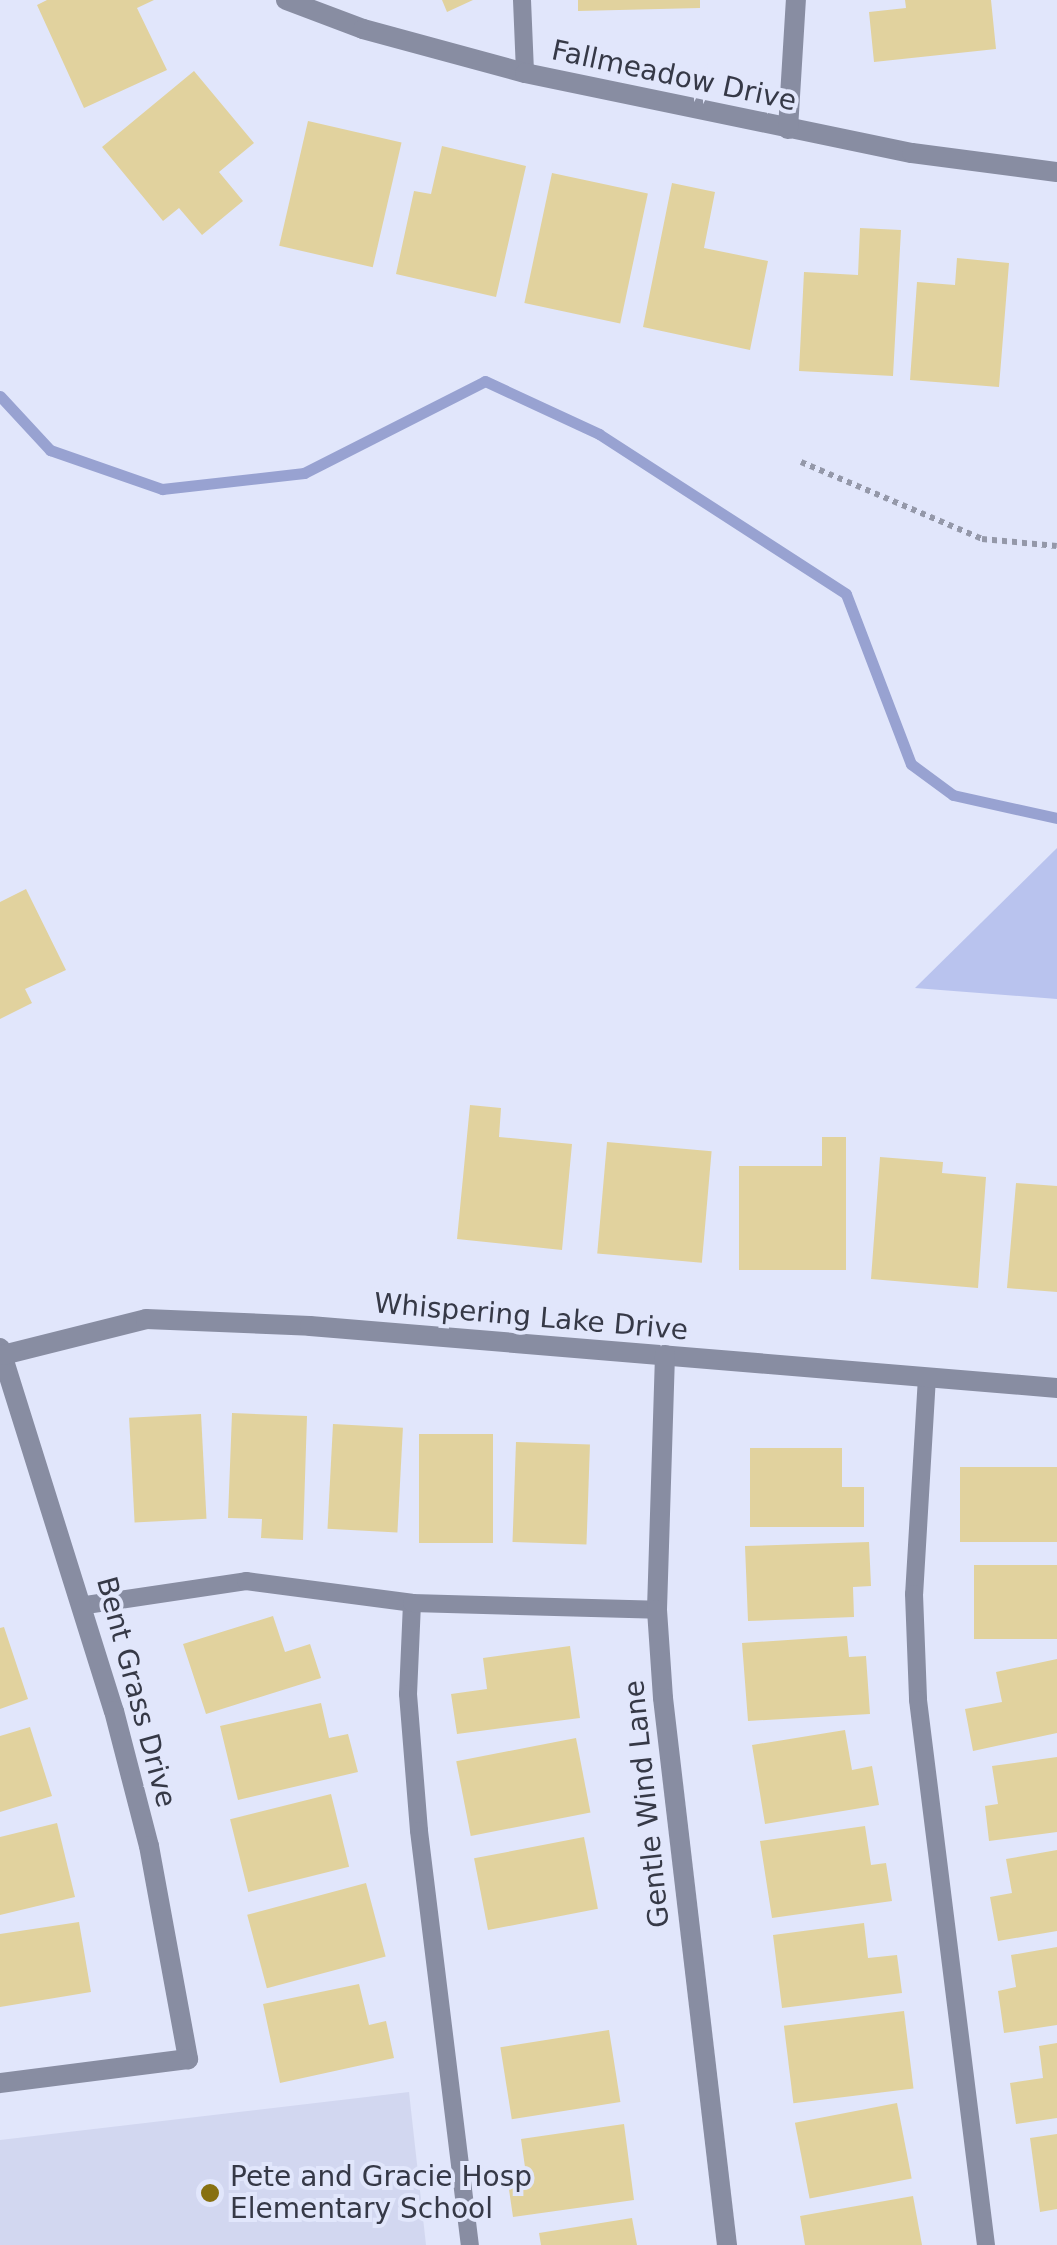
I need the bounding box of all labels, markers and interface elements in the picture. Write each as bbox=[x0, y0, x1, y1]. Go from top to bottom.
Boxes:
street label: Fallmeadow Drive bbox=[549, 34, 799, 118]
street label: Whispering Lake Drive bbox=[373, 1287, 689, 1347]
street label: Bent Grass Drive bbox=[89, 1573, 183, 1811]
street label: Gentle Wind Lane bbox=[617, 1679, 677, 1929]
place label: Pete and Gracie Hosp Elementary School bbox=[230, 2160, 532, 2226]
marker: Pete and Gracie Hosp Elementary School bbox=[199, 2182, 221, 2204]

